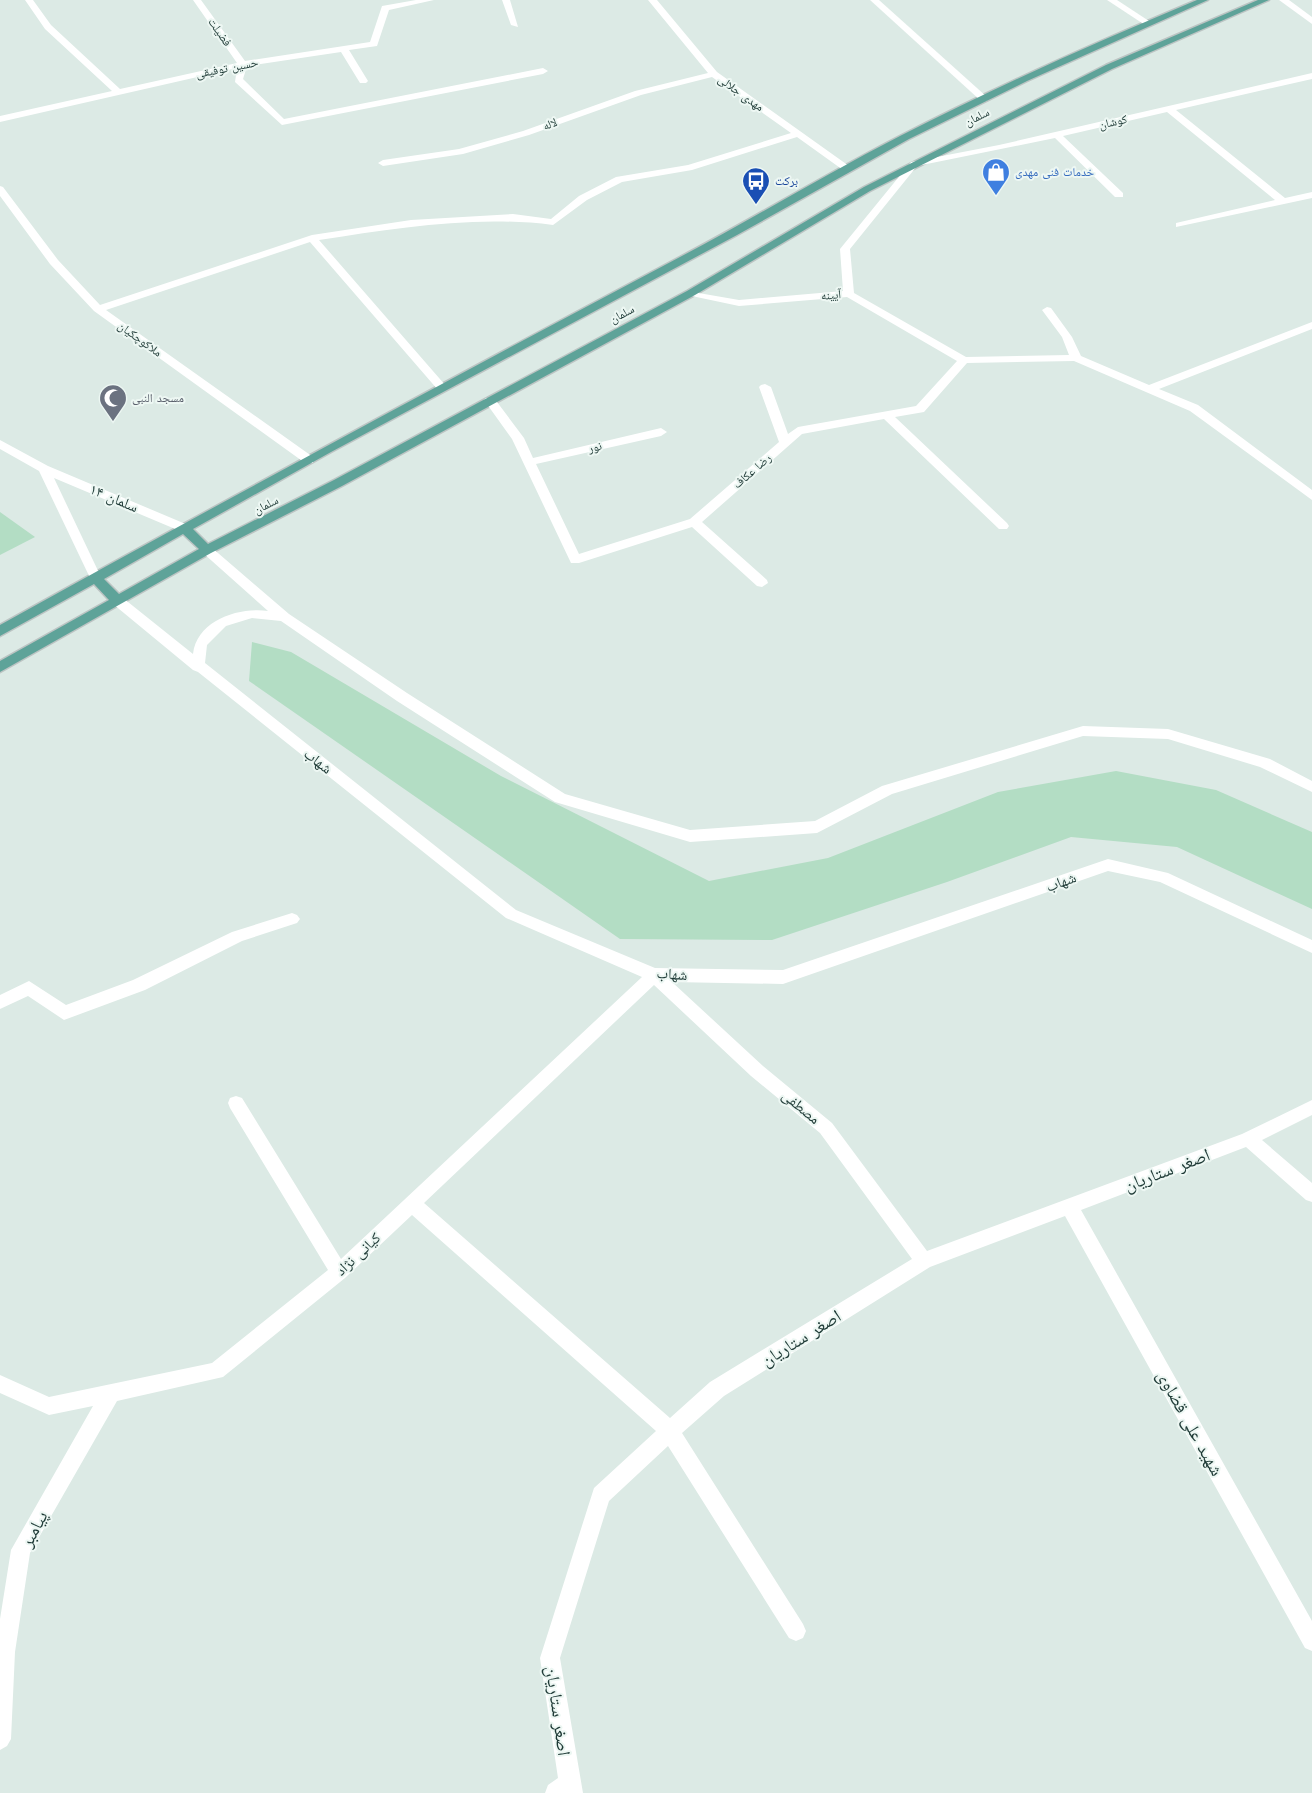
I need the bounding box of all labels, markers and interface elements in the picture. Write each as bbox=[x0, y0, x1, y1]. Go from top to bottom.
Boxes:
street label: فضیلت bbox=[205, 15, 235, 49]
street label: حسین توفیقی bbox=[195, 55, 260, 81]
street label: مهدی جلالی bbox=[715, 72, 767, 114]
street label: سلمان bbox=[962, 105, 992, 129]
street label: کوشان bbox=[1098, 112, 1129, 132]
street label: لاله bbox=[541, 115, 559, 133]
shop icon: خدمات فنی مهدی bbox=[981, 157, 1011, 196]
place label: خدمات فنی مهدی bbox=[1015, 165, 1095, 179]
bus stop icon: برکت bbox=[741, 166, 771, 205]
place label: برکت bbox=[775, 174, 798, 188]
street label: آیینه bbox=[820, 287, 843, 303]
street label: سلمان bbox=[607, 302, 637, 326]
street label: ملاکوچکیان bbox=[115, 318, 165, 360]
mosque icon: مسجد النبی bbox=[98, 383, 128, 422]
place label: مسجد النبی bbox=[132, 391, 184, 405]
street label: نور bbox=[586, 439, 603, 456]
street label: رضا عکاف bbox=[730, 450, 774, 491]
street label: سلمان ۱۴ bbox=[87, 480, 141, 517]
street label: سلمان bbox=[251, 493, 281, 517]
street label: شهاب bbox=[300, 744, 336, 778]
street label: شهاب bbox=[1043, 868, 1079, 896]
street label: شهاب bbox=[656, 964, 688, 984]
street label: مصطفی bbox=[778, 1086, 824, 1129]
street label: اصغر ستاریان bbox=[1121, 1144, 1213, 1196]
street label: کیانی نژاد bbox=[332, 1229, 385, 1280]
street label: اصغر ستاریان bbox=[757, 1305, 845, 1371]
street label: شهید علی قضاوی bbox=[1152, 1366, 1228, 1480]
street label: پیامبر bbox=[15, 1507, 53, 1552]
street label: اصغر ستاریان bbox=[541, 1665, 575, 1757]

